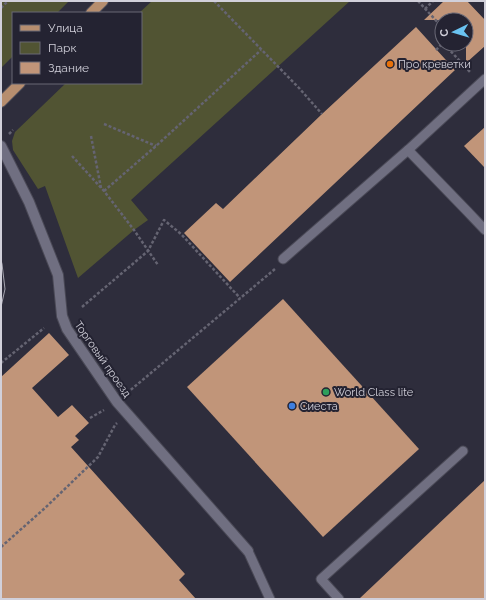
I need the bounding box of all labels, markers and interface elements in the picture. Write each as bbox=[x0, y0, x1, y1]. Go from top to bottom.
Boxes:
legend bbox=[12, 12, 142, 84]
north arrow bbox=[434, 12, 474, 52]
text: Улица bbox=[48, 21, 83, 35]
text: С bbox=[438, 28, 451, 37]
text: Парк bbox=[48, 41, 77, 55]
place label: Про креветки bbox=[398, 58, 471, 71]
marker: Про креветки bbox=[385, 59, 395, 69]
text: Здание bbox=[48, 61, 89, 75]
street label: Торговый проезд bbox=[71, 319, 134, 400]
place label: World Class lite bbox=[334, 386, 414, 399]
marker: World Class lite bbox=[321, 387, 331, 397]
place label: Сиеста bbox=[300, 400, 338, 413]
marker: Сиеста bbox=[287, 401, 297, 411]

